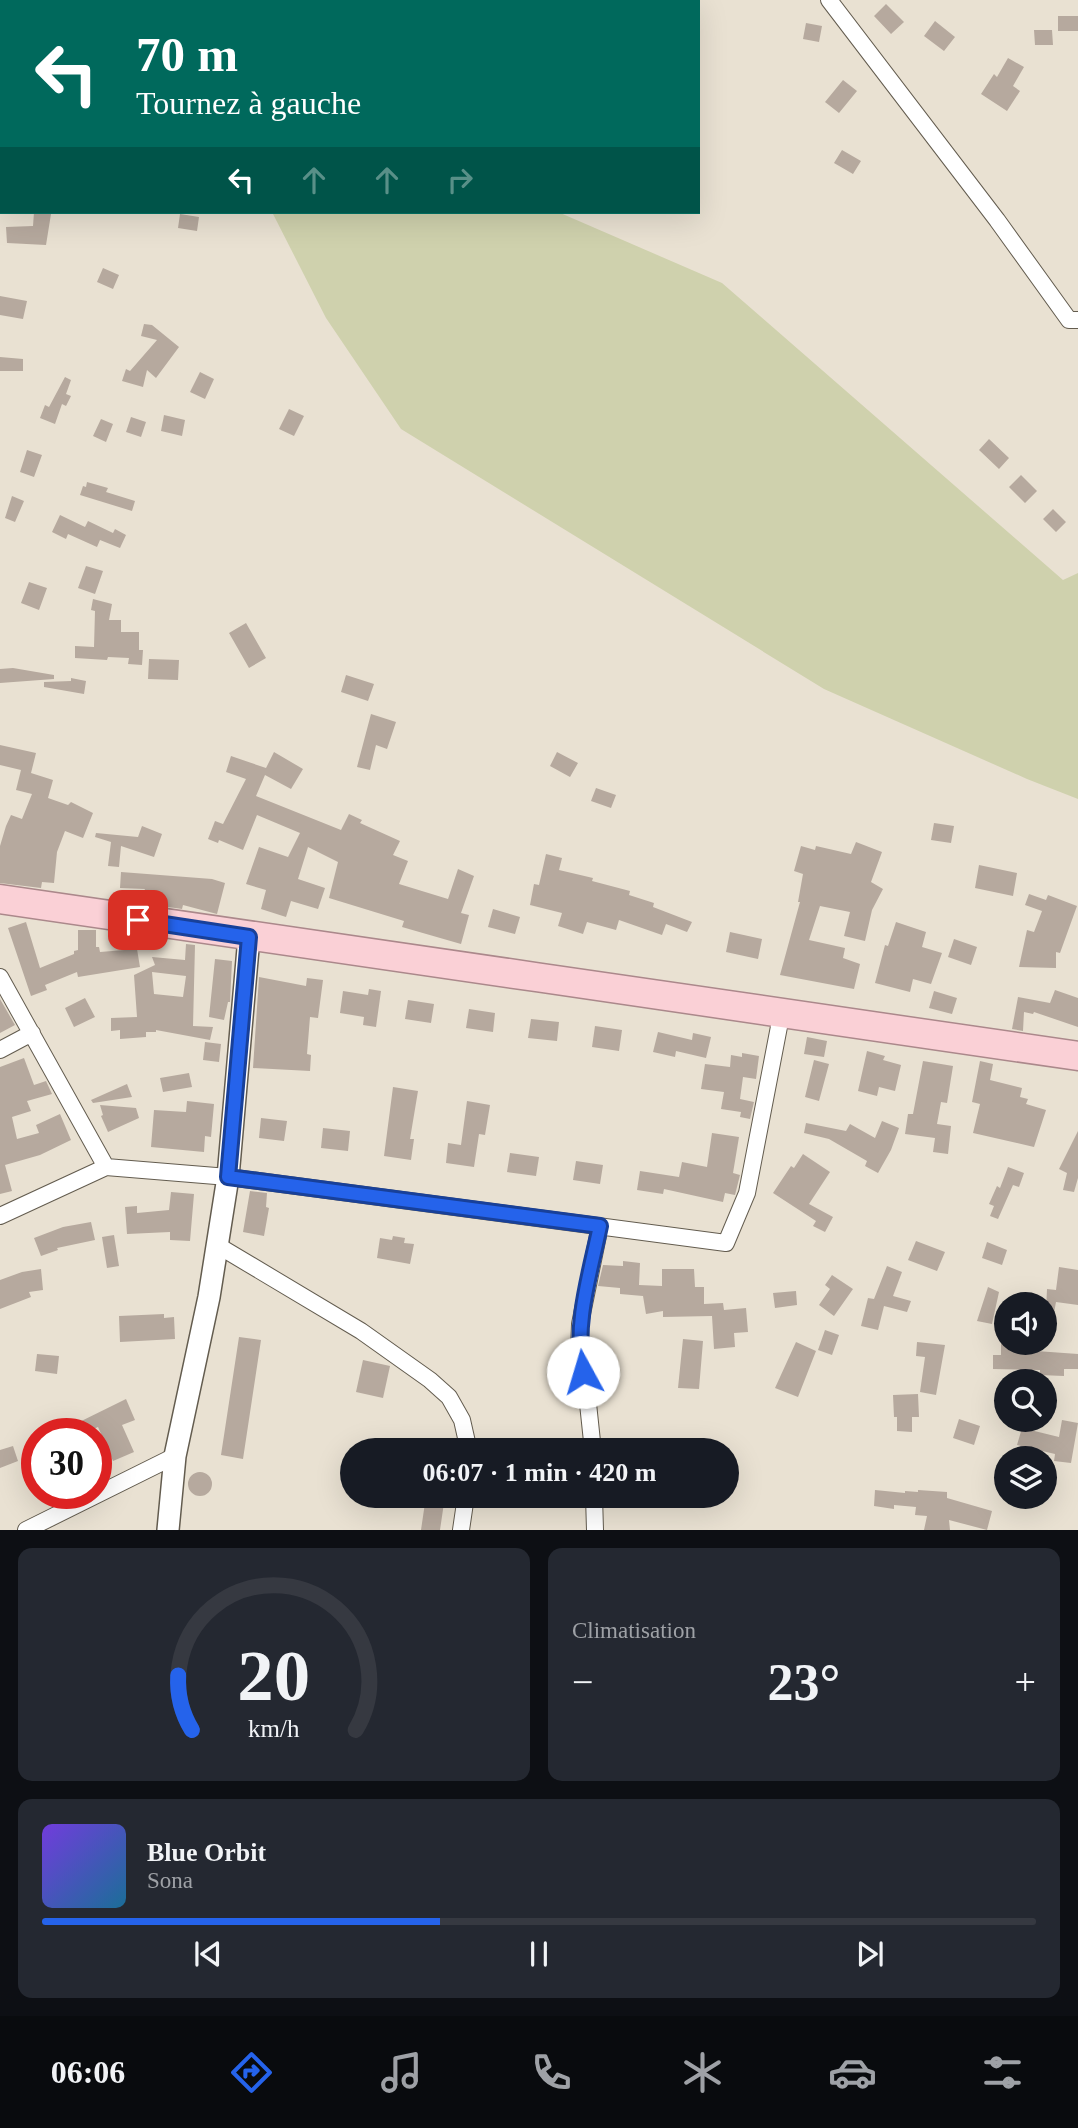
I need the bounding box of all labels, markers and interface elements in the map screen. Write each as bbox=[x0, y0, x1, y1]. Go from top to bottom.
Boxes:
text: 70 m bbox=[136, 27, 238, 82]
icon: left bbox=[21, 28, 112, 119]
text: Tournez à gauche bbox=[136, 85, 361, 121]
icon: left bbox=[222, 161, 260, 199]
icon: ahead bbox=[295, 161, 333, 199]
icon: ahead bbox=[368, 161, 406, 199]
icon: right bbox=[441, 161, 479, 199]
pin bbox=[108, 890, 168, 950]
icon: arrive bbox=[119, 901, 157, 939]
map controls bbox=[994, 1292, 1057, 1509]
button: sound bbox=[994, 1292, 1057, 1355]
position arrow bbox=[546, 1335, 620, 1409]
button: search bbox=[994, 1369, 1057, 1432]
speed limit sign: 30 bbox=[21, 1418, 112, 1509]
button: layers bbox=[994, 1446, 1057, 1509]
text: 06:07 · 1 min · 420 m bbox=[423, 1458, 657, 1487]
text: Climatisation bbox=[572, 1618, 696, 1643]
text: 20 bbox=[238, 1636, 310, 1717]
text: 23° bbox=[768, 1654, 840, 1711]
text: − bbox=[572, 1661, 593, 1703]
text: + bbox=[1015, 1661, 1036, 1703]
text: km/h bbox=[248, 1715, 300, 1742]
text: Blue Orbit bbox=[147, 1838, 266, 1867]
text: Sona bbox=[147, 1868, 193, 1893]
icon: previous bbox=[189, 1935, 227, 1973]
icon: pause bbox=[520, 1935, 558, 1973]
icon: next bbox=[851, 1935, 889, 1973]
icon: directions bbox=[227, 2048, 276, 2097]
icon: music bbox=[377, 2048, 426, 2097]
icon: phone bbox=[527, 2048, 576, 2097]
icon: climate bbox=[678, 2048, 727, 2097]
icon: car bbox=[828, 2048, 877, 2097]
icon: filters bbox=[978, 2048, 1027, 2097]
text: 06:06 bbox=[51, 2054, 125, 2090]

